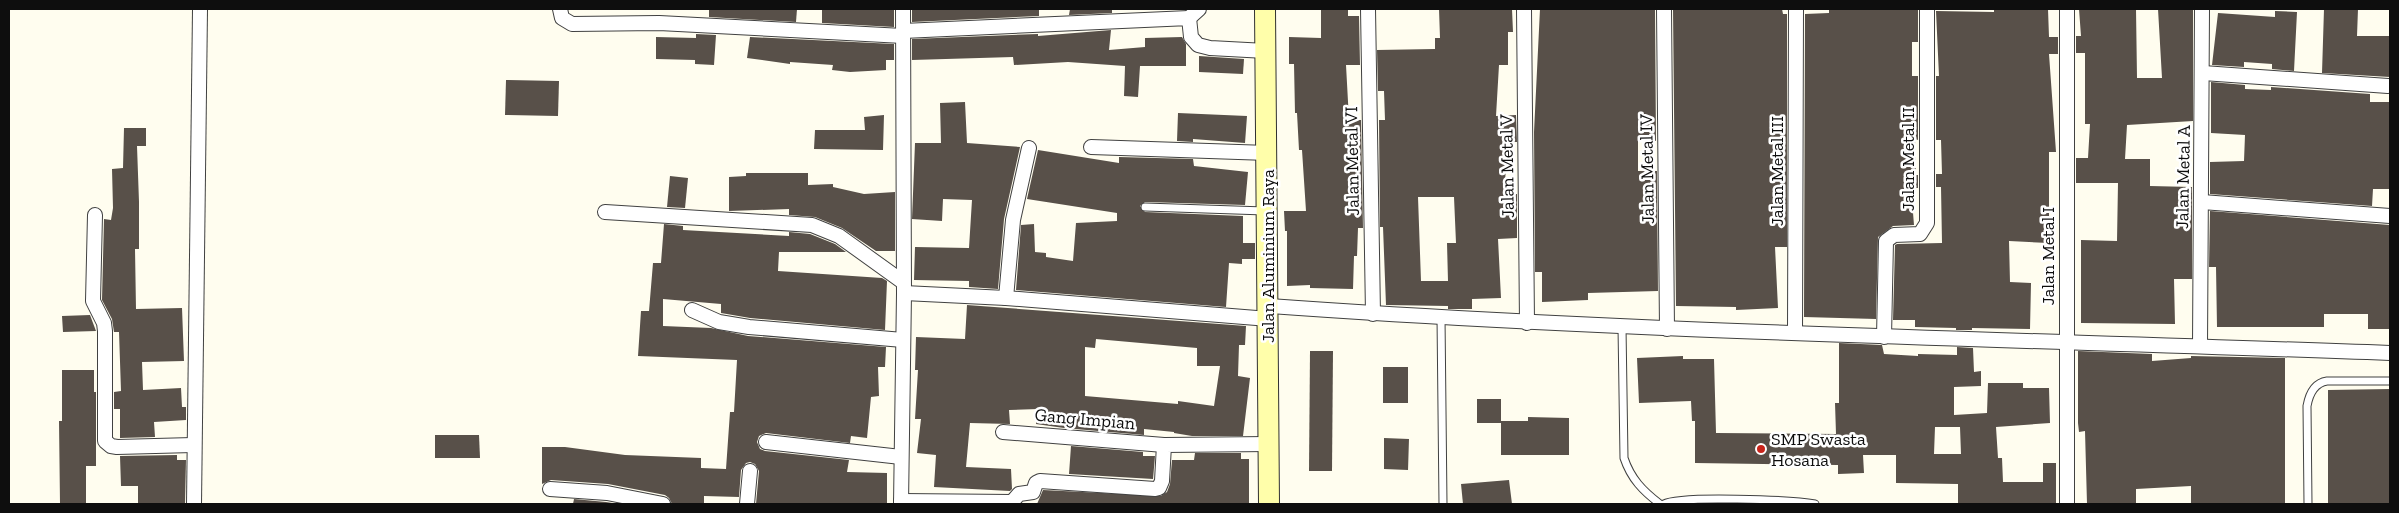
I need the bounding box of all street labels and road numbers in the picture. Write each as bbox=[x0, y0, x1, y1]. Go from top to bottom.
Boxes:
street label: Jalan Metal VI bbox=[1340, 106, 1364, 216]
street label: Jalan Metal II bbox=[1897, 107, 1919, 211]
street label: Jalan Metal V bbox=[1495, 114, 1519, 218]
street label: Jalan Metal IV bbox=[1635, 114, 1659, 224]
street label: Jalan Metal III bbox=[1766, 116, 1788, 226]
street label: Jalan Metal A bbox=[2171, 125, 2195, 229]
street label: Jalan Aluminium Raya bbox=[1257, 169, 1279, 343]
street label: Jalan Metal I bbox=[2037, 207, 2059, 305]
street label: Gang Impian bbox=[1034, 404, 1137, 434]

